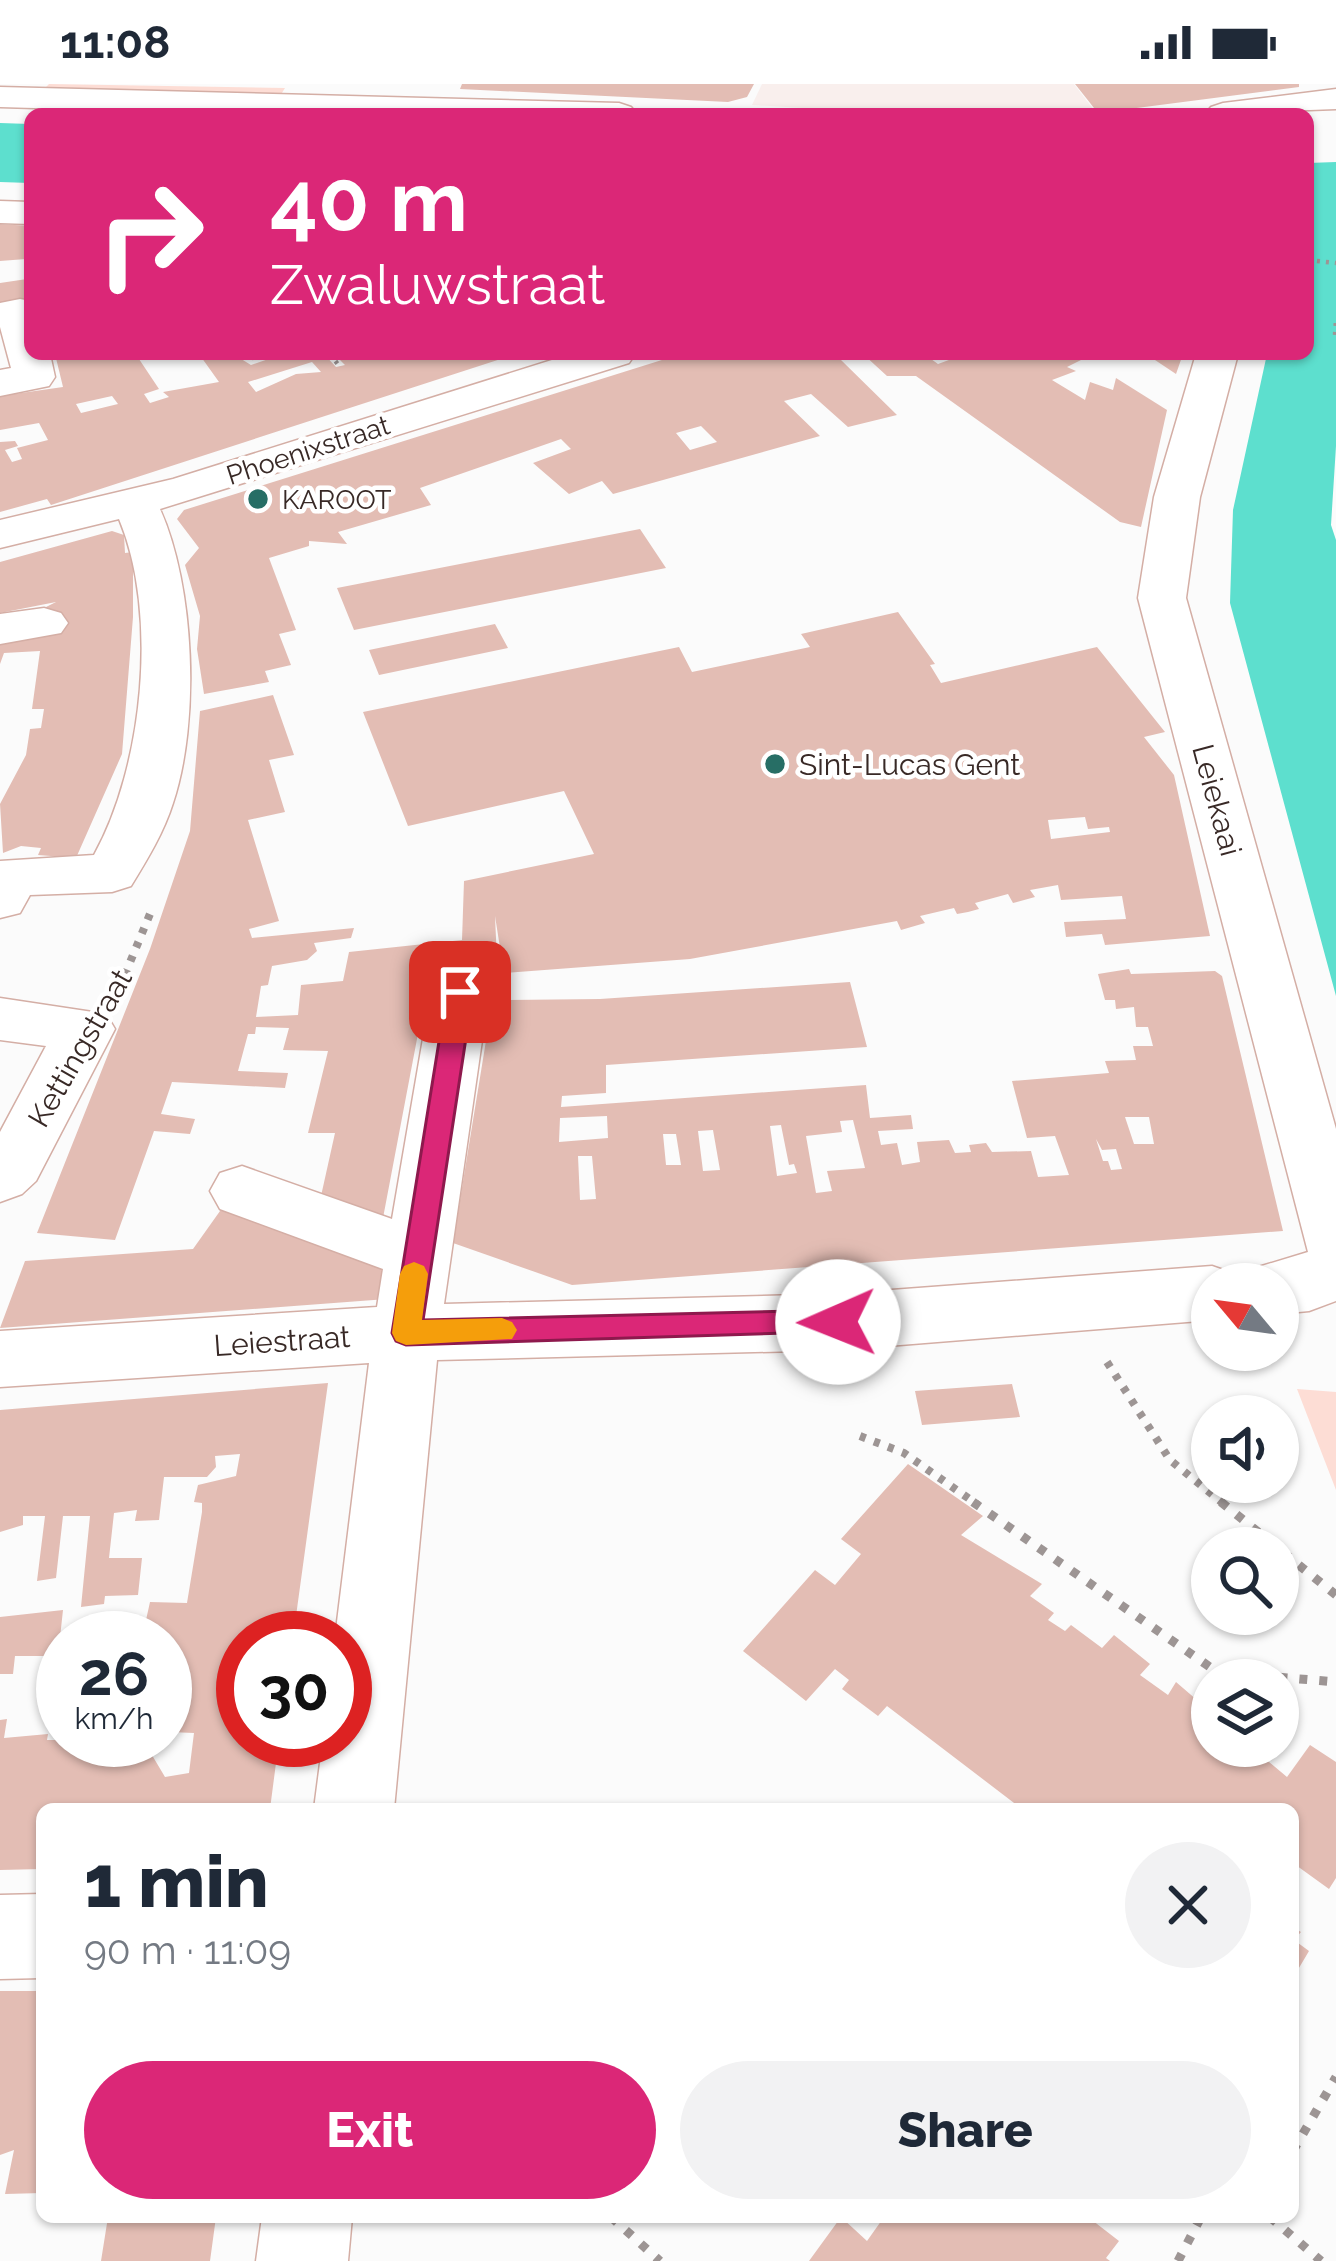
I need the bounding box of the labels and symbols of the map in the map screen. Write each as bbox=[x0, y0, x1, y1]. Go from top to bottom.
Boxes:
street label: Phoenixstraat bbox=[223, 409, 393, 491]
place label: KAROOT bbox=[282, 484, 392, 515]
marker: KAROOT bbox=[245, 486, 271, 512]
street label: Leiekaai bbox=[1185, 740, 1249, 860]
place label: Sint-Lucas Gent bbox=[799, 747, 1020, 782]
marker: Sint-Lucas Gent bbox=[762, 751, 788, 777]
pin bbox=[409, 941, 511, 1043]
street label: Kettingstraat bbox=[21, 963, 139, 1133]
position arrow bbox=[775, 1259, 901, 1385]
north arrow bbox=[1191, 1263, 1299, 1371]
street label: Leiestraat bbox=[213, 1319, 351, 1363]
speed limit sign: 30 bbox=[216, 1611, 372, 1767]

